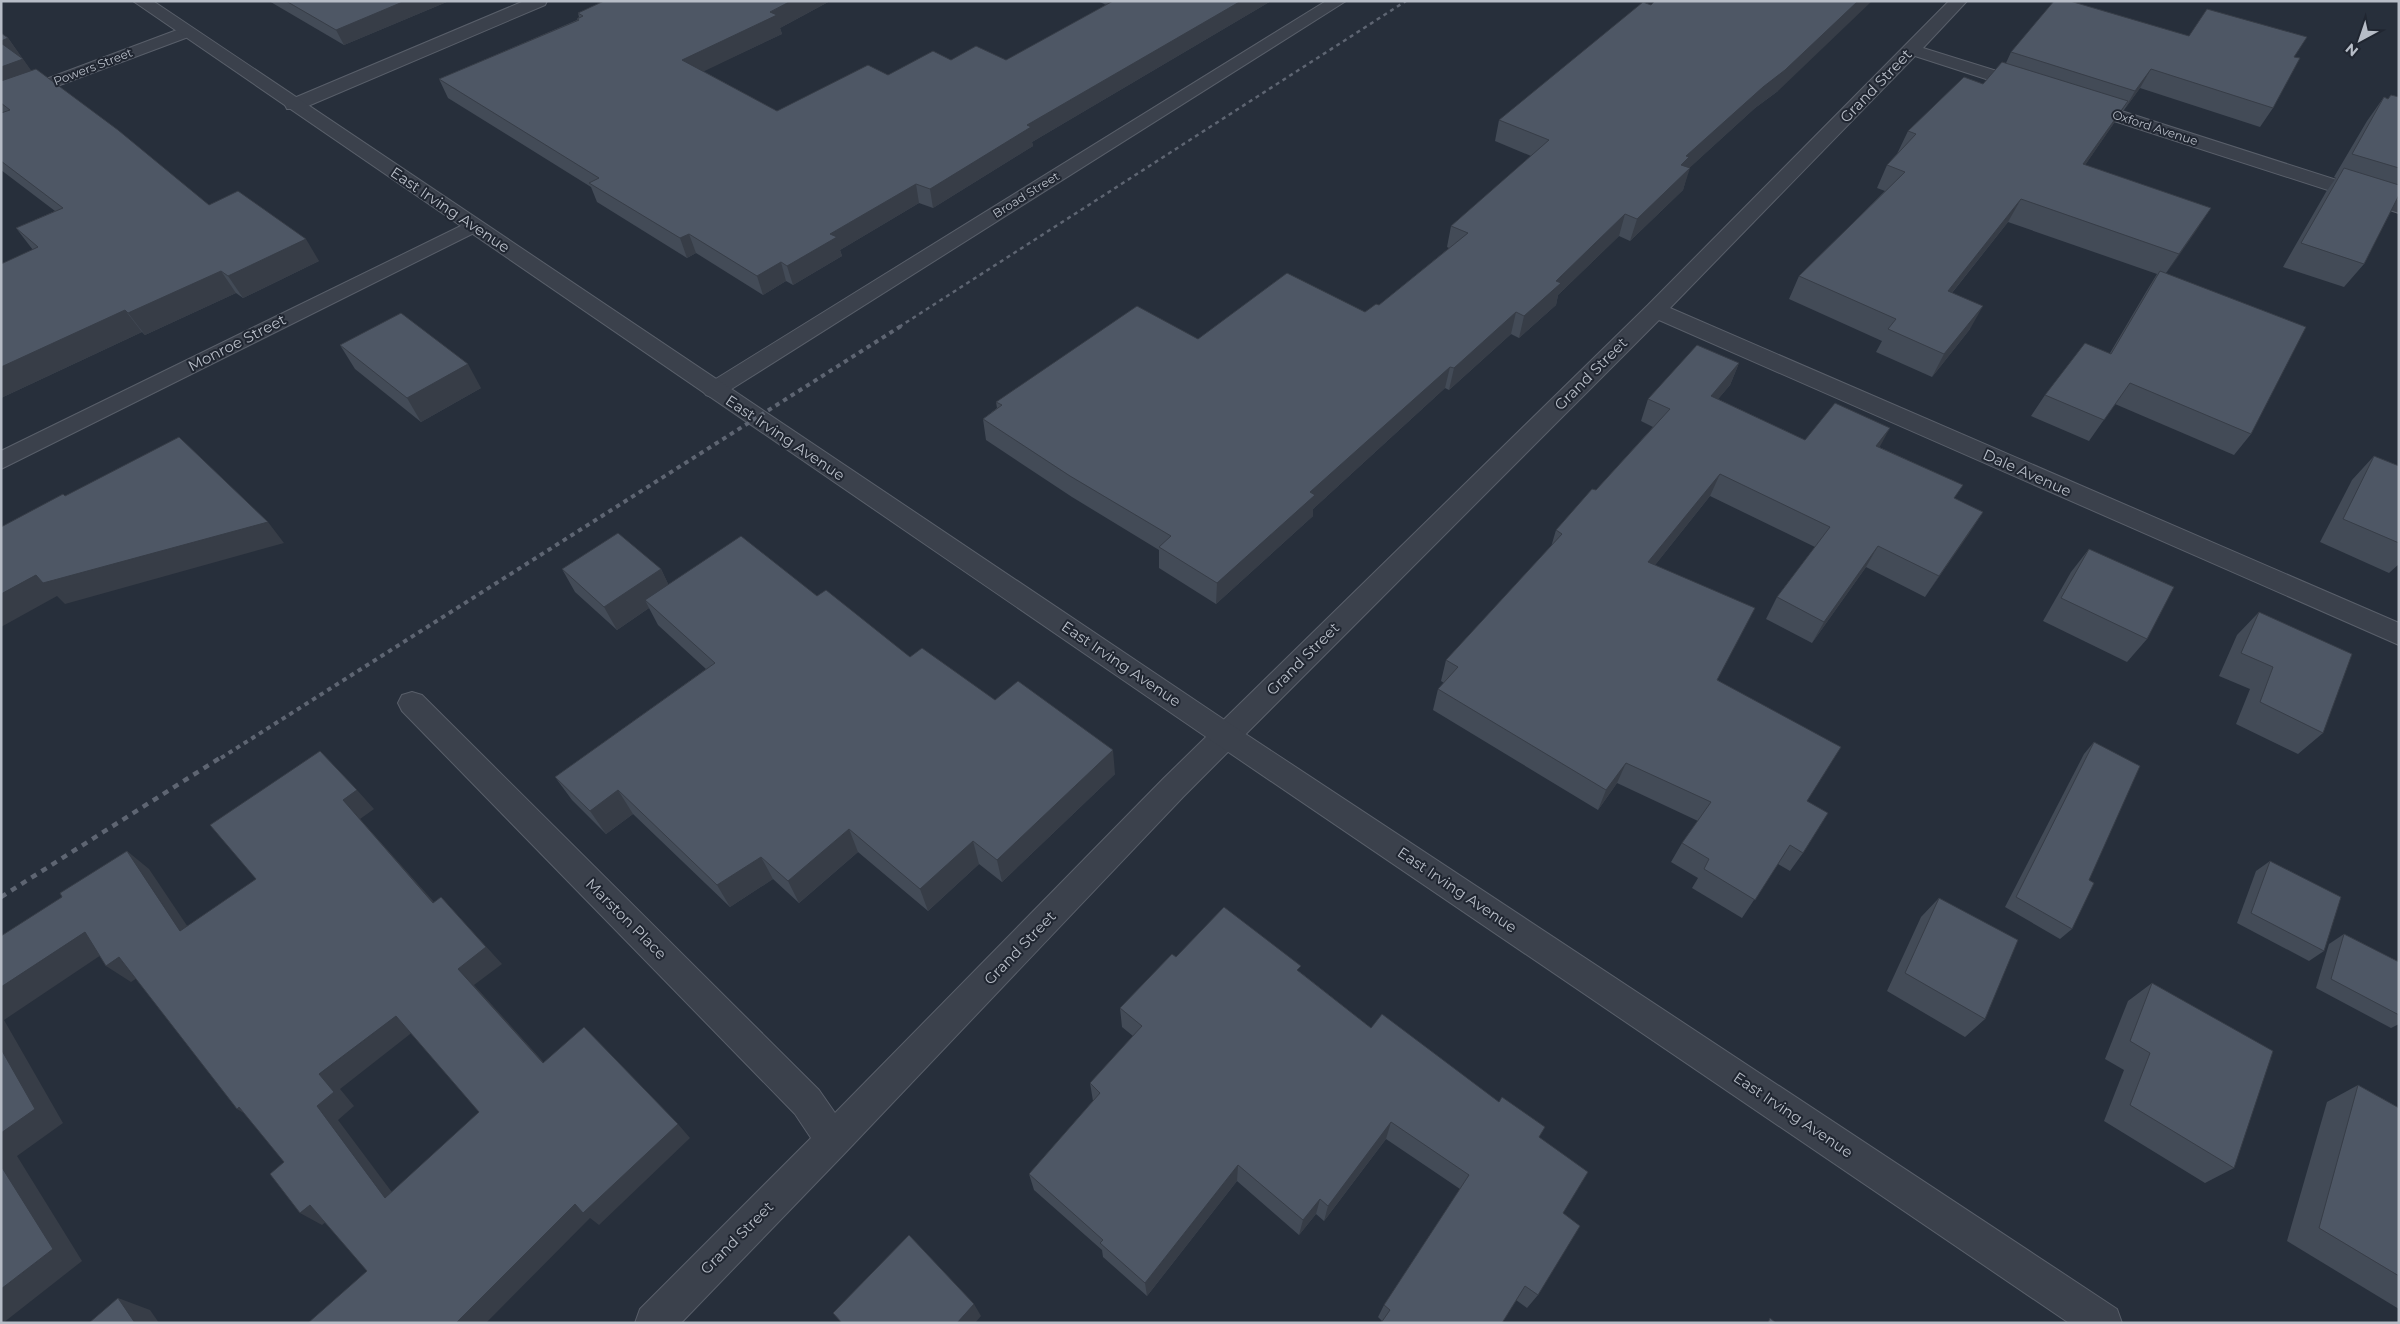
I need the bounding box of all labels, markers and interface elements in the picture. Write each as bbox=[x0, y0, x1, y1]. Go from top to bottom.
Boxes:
north arrow bbox=[2335, 15, 2385, 65]
text: N bbox=[2342, 39, 2362, 60]
street label: Powers Street bbox=[51, 45, 135, 88]
street label: Grand Street bbox=[1836, 45, 1916, 127]
street label: Oxford Avenue bbox=[2110, 107, 2200, 148]
street label: East Irving Avenue bbox=[387, 163, 514, 257]
street label: Broad Street bbox=[990, 168, 1062, 221]
street label: Monroe Street bbox=[185, 310, 289, 375]
street label: Grand Street bbox=[1550, 333, 1631, 414]
street label: East Irving Avenue bbox=[722, 391, 849, 485]
street label: Dale Avenue bbox=[1980, 445, 2074, 501]
street label: East Irving Avenue bbox=[1058, 617, 1185, 711]
street label: Grand Street bbox=[1262, 618, 1343, 699]
street label: East Irving Avenue bbox=[1394, 843, 1521, 937]
street label: Marston Place bbox=[582, 874, 671, 963]
street label: Grand Street bbox=[980, 907, 1060, 989]
street label: East Irving Avenue bbox=[1730, 1068, 1857, 1162]
street label: Grand Street bbox=[696, 1197, 777, 1278]

